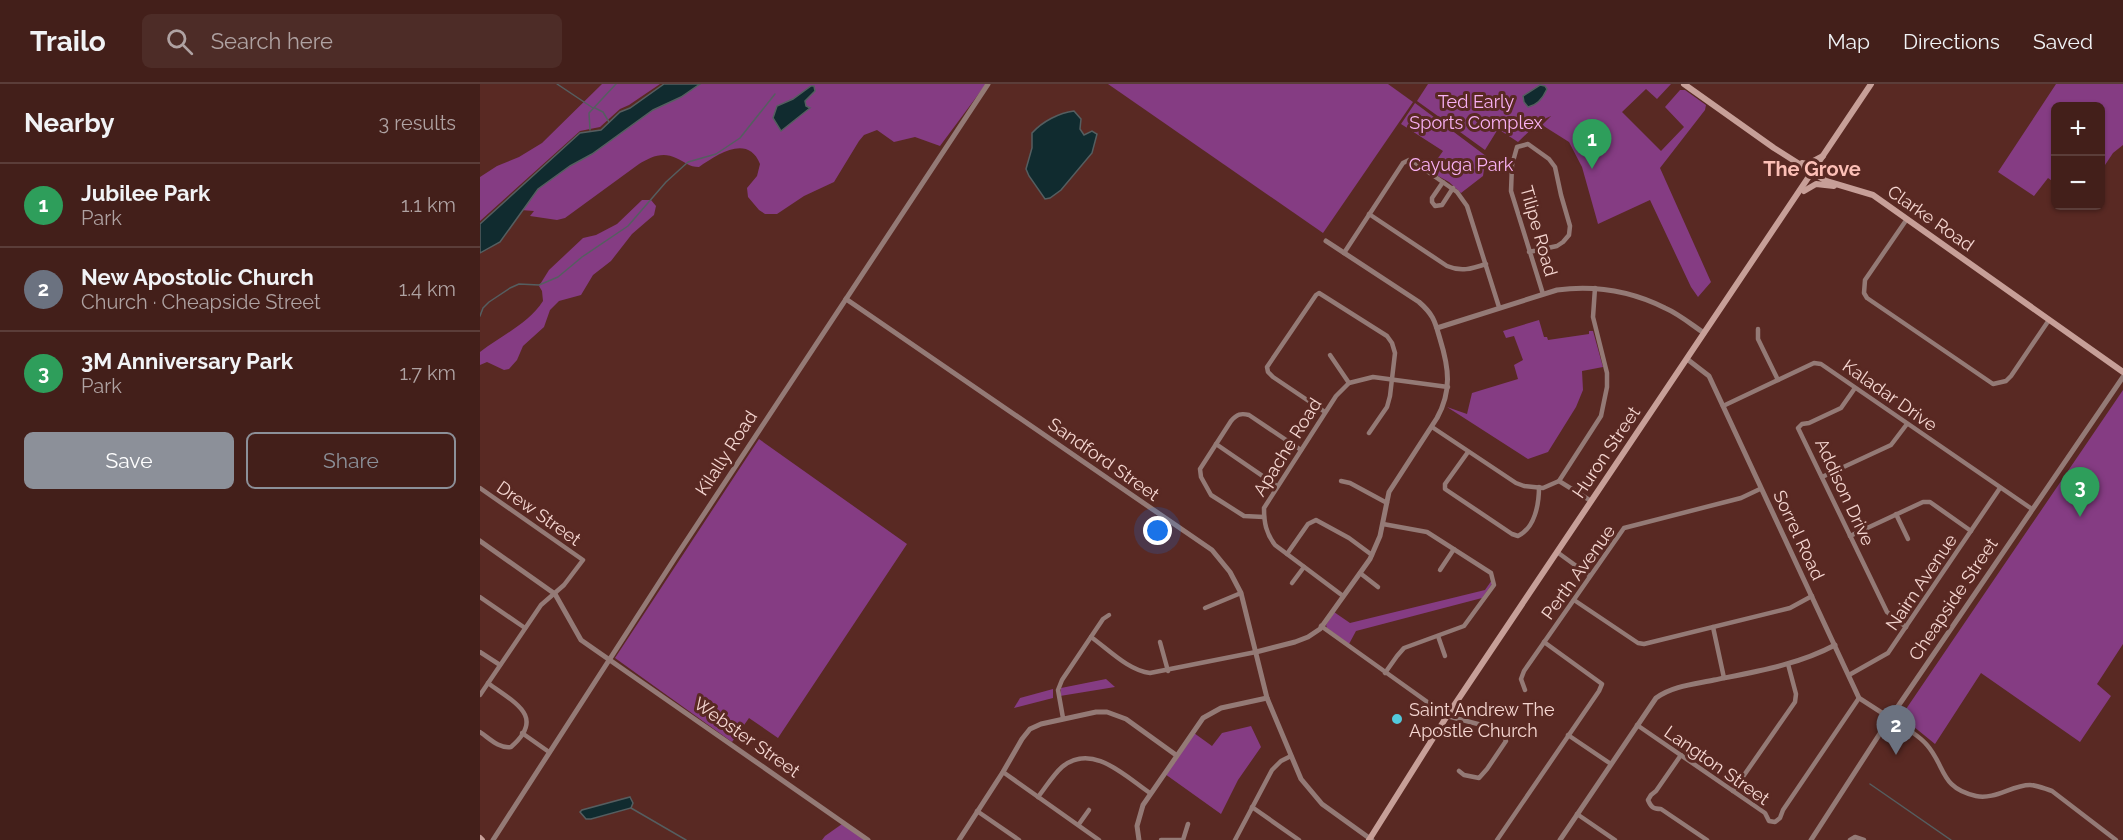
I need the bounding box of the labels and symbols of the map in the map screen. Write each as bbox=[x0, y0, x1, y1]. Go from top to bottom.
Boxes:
park label: Ted Early Sports Complex bbox=[1409, 91, 1543, 133]
pin: 1 bbox=[1572, 120, 1612, 169]
park label: Cayuga Park bbox=[1409, 154, 1514, 175]
district label: The Grove bbox=[1763, 157, 1861, 181]
street label: Clarke Road bbox=[1884, 181, 1978, 255]
street label: Tilipe Road bbox=[1516, 183, 1562, 279]
street label: Kaladar Drive bbox=[1839, 355, 1942, 436]
street label: Apache Road bbox=[1248, 394, 1326, 500]
street label: Huron Street bbox=[1568, 402, 1644, 502]
street label: Kilally Road bbox=[691, 407, 761, 499]
street label: Sandford Street bbox=[1045, 413, 1163, 505]
street label: Addison Drive bbox=[1811, 435, 1879, 549]
pin: 3 bbox=[2060, 468, 2100, 517]
street label: Drew Street bbox=[493, 476, 585, 550]
street label: Sorrel Road bbox=[1769, 487, 1829, 583]
your location bbox=[1143, 516, 1172, 545]
street label: Perth Avenue bbox=[1537, 520, 1620, 623]
street label: Nairn Avenue bbox=[1881, 530, 1961, 634]
street label: Cheapside Street bbox=[1904, 534, 2002, 664]
street label: Webster Street bbox=[690, 693, 804, 781]
place label: Saint Andrew The Apostle Church bbox=[1409, 699, 1555, 741]
pin: 2 bbox=[1876, 706, 1916, 755]
marker: Saint Andrew The Apostle Church bbox=[1390, 712, 1404, 726]
street label: Langton Street bbox=[1660, 721, 1774, 809]

